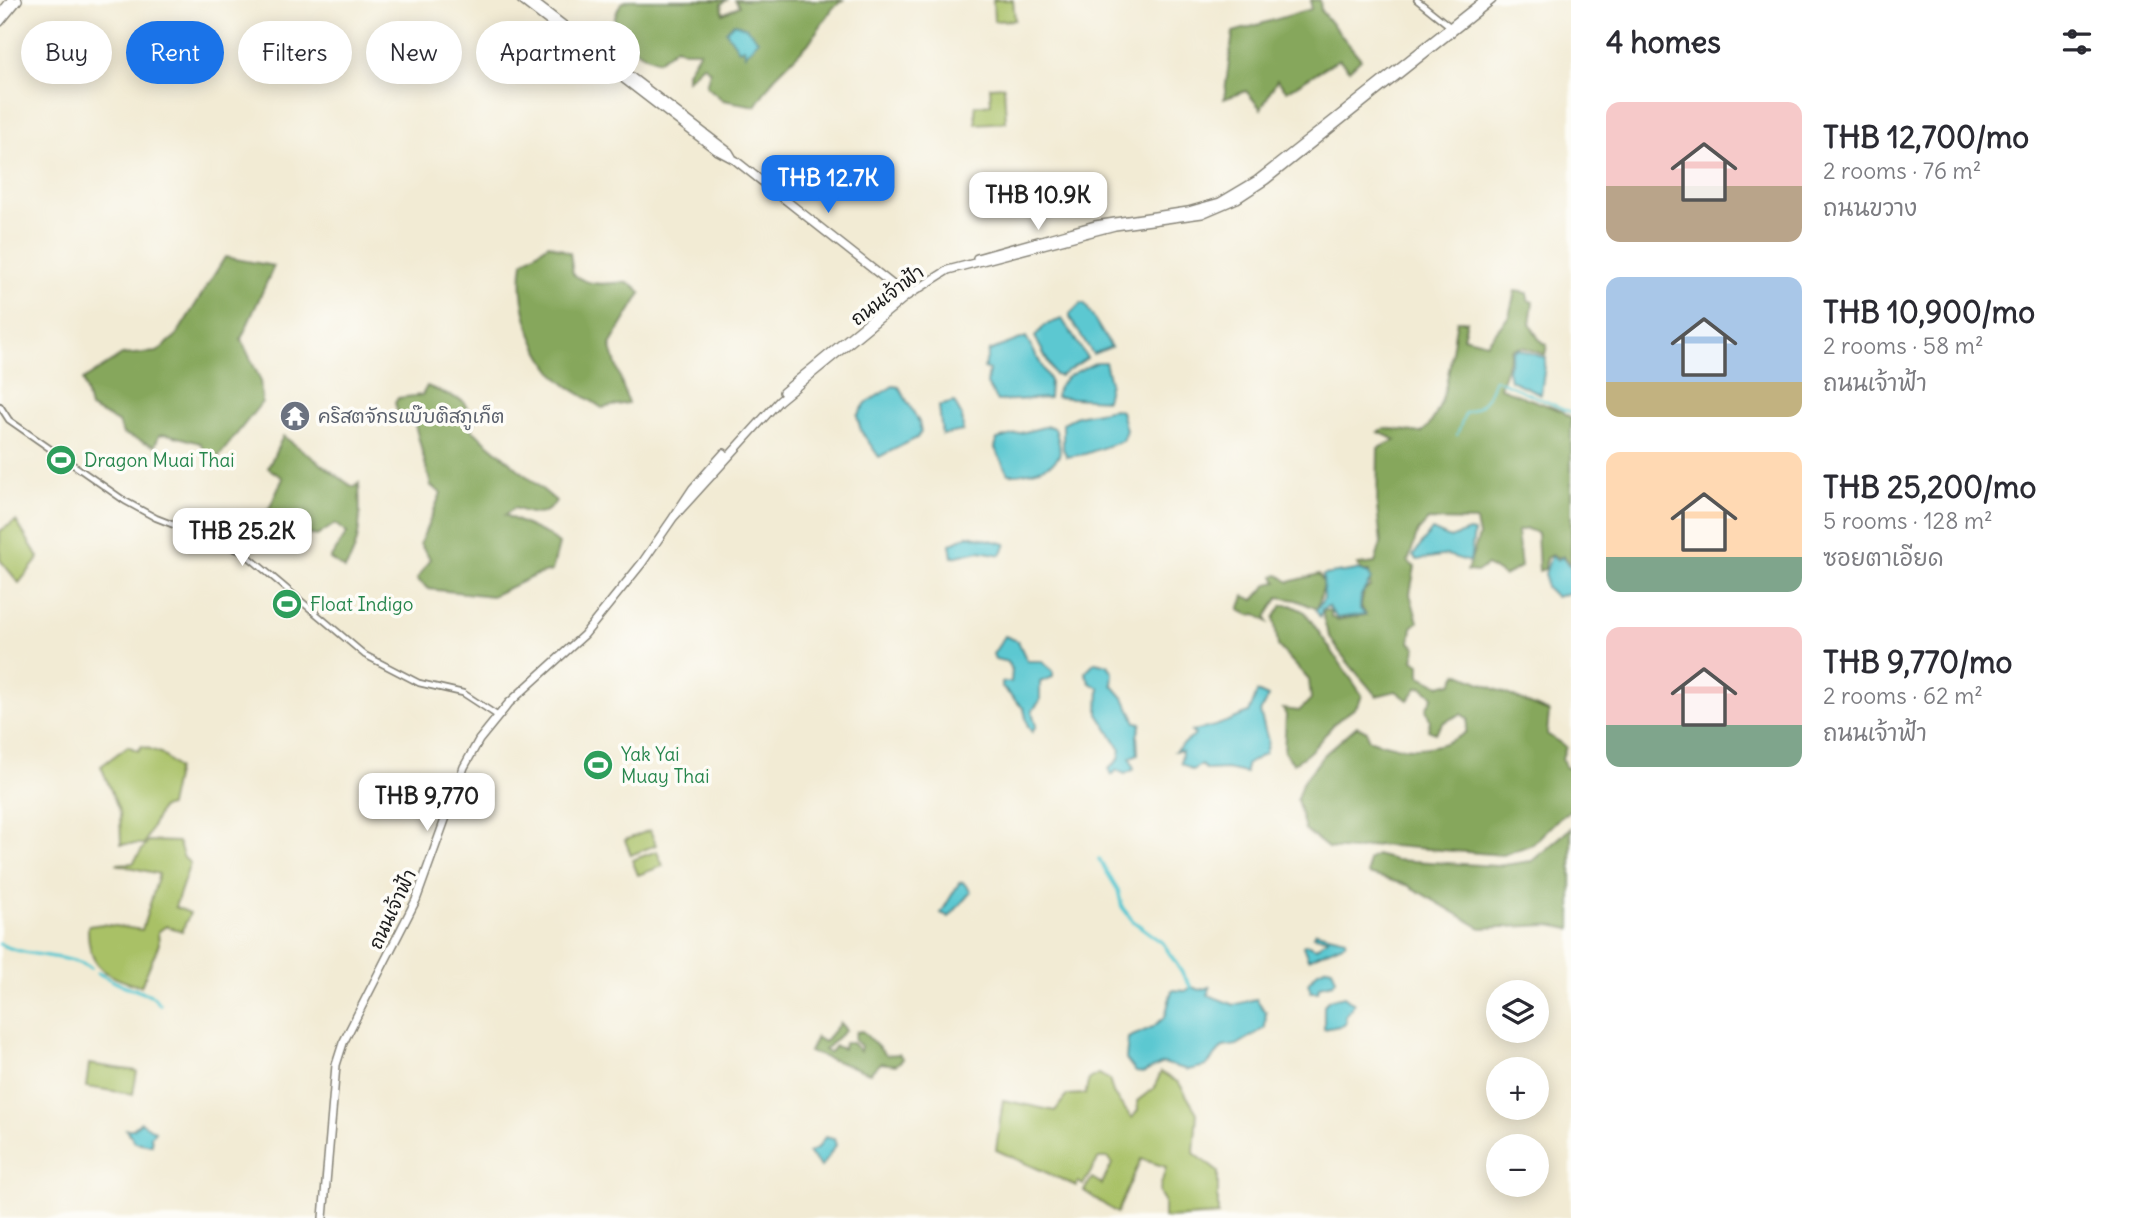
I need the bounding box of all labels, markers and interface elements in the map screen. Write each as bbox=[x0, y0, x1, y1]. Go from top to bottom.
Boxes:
chip: Buy bbox=[21, 21, 112, 84]
chip: Rent bbox=[126, 21, 224, 84]
chip: Filters bbox=[238, 21, 352, 84]
chip: New bbox=[366, 21, 462, 84]
chip: Apartment bbox=[476, 21, 640, 84]
text: 4 homes bbox=[1606, 23, 1721, 61]
icon: filters bbox=[2058, 23, 2096, 61]
text: THB 12,700/mo bbox=[1823, 118, 2029, 156]
icon: home bbox=[1662, 130, 1746, 214]
pin: THB 12.7K bbox=[748, 156, 908, 215]
text: 2 rooms · 76 m² bbox=[1823, 156, 1981, 185]
text: THB 12.7K bbox=[777, 163, 879, 192]
pin: THB 10.9K bbox=[958, 173, 1118, 232]
text: THB 10.9K bbox=[985, 180, 1091, 209]
text: ถนนขวาง bbox=[1823, 193, 1917, 222]
street label: ถนนเจ้าฟ้า bbox=[846, 260, 928, 330]
text: THB 10,900/mo bbox=[1823, 293, 2035, 331]
icon: home bbox=[1662, 305, 1746, 389]
text: 2 rooms · 58 m² bbox=[1823, 331, 1984, 360]
text: ถนนเจ้าฟ้า bbox=[1823, 368, 1927, 397]
temple icon: คริสตจักรแบ๊บติสภูเก็ต bbox=[278, 399, 312, 433]
place label: คริสตจักรแบ๊บติสภูเก็ต bbox=[318, 404, 504, 431]
sports icon: Dragon Muai Thai bbox=[44, 443, 78, 477]
place label: Dragon Muai Thai bbox=[84, 448, 235, 472]
text: THB 25,200/mo bbox=[1823, 468, 2036, 506]
icon: home bbox=[1662, 480, 1746, 564]
text: 5 rooms · 128 m² bbox=[1823, 506, 1993, 535]
pin: THB 25.2K bbox=[162, 508, 322, 568]
text: THB 25.2K bbox=[189, 516, 295, 545]
text: ซอยตาเอียด bbox=[1823, 543, 1944, 572]
sports icon: Float Indigo bbox=[270, 587, 304, 621]
place label: Float Indigo bbox=[310, 592, 413, 616]
text: THB 9,770/mo bbox=[1823, 643, 2012, 681]
icon: home bbox=[1662, 655, 1746, 739]
text: 2 rooms · 62 m² bbox=[1823, 681, 1983, 710]
text: ถนนเจ้าฟ้า bbox=[1823, 718, 1927, 747]
place label: Yak Yai Muay Thai bbox=[621, 742, 709, 788]
sports icon: Yak Yai Muay Thai bbox=[581, 748, 615, 782]
pin: THB 9,770 bbox=[347, 774, 507, 833]
text: THB 9,770 bbox=[375, 781, 479, 810]
street label: ถนนเจ้าฟ้า bbox=[363, 865, 421, 953]
map controls bbox=[1486, 980, 1549, 1197]
button: layers bbox=[1486, 980, 1549, 1043]
button: + bbox=[1486, 1057, 1549, 1120]
button: − bbox=[1486, 1134, 1549, 1197]

